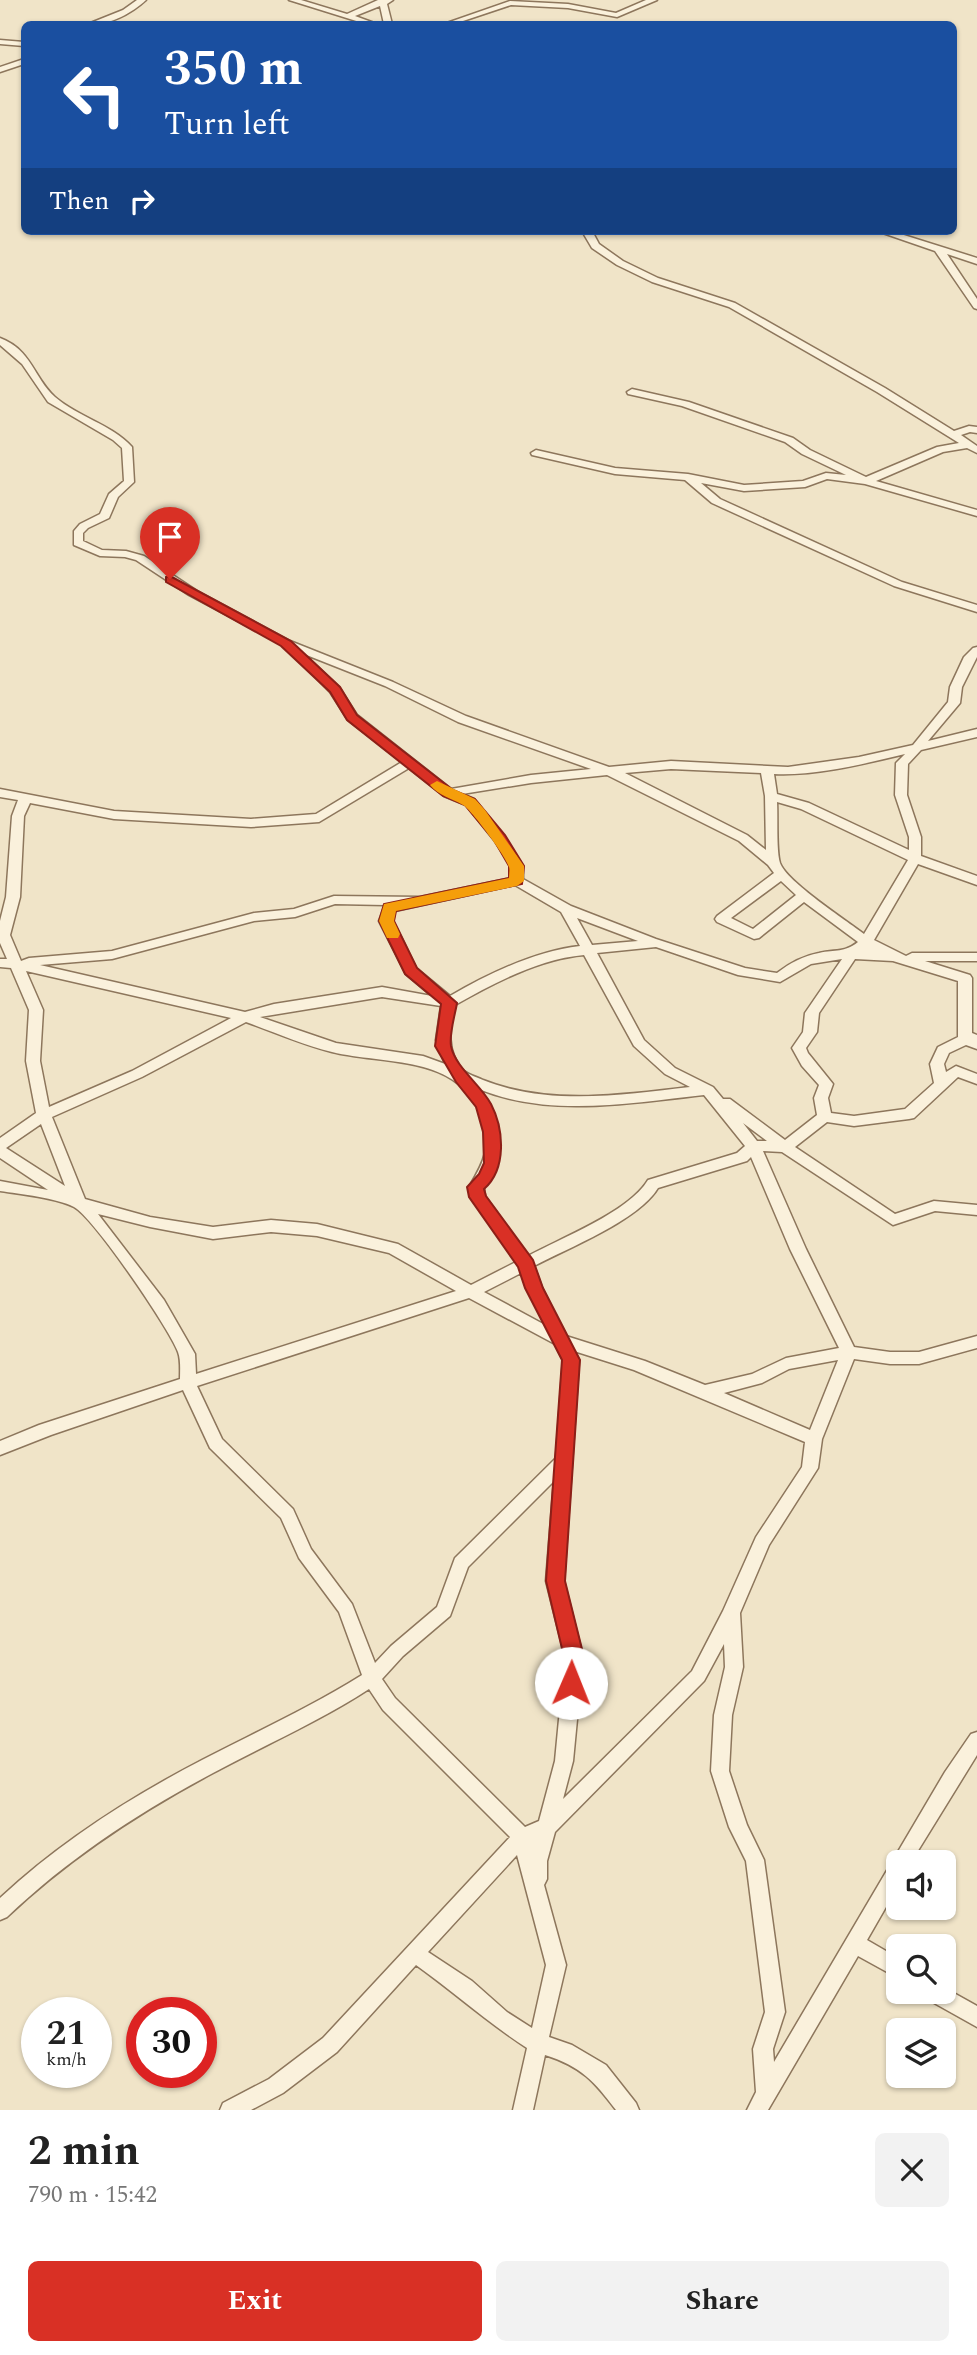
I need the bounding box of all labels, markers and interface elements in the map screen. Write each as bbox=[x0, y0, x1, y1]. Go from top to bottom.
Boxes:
text: 350 m bbox=[164, 32, 303, 107]
icon: left bbox=[49, 49, 140, 140]
text: Turn left bbox=[164, 100, 290, 149]
text: Then bbox=[49, 181, 109, 221]
icon: right bbox=[123, 182, 161, 220]
pin bbox=[140, 507, 200, 579]
icon: arrive bbox=[151, 518, 189, 556]
position arrow bbox=[534, 1646, 608, 1720]
map controls bbox=[886, 1850, 956, 2088]
button: sound bbox=[886, 1850, 956, 1920]
button: search bbox=[886, 1934, 956, 2004]
speed limit sign: 30 bbox=[126, 1997, 217, 2088]
text: 21 bbox=[47, 2007, 86, 2060]
button: layers bbox=[886, 2018, 956, 2088]
text: km/h bbox=[46, 2046, 87, 2073]
text: 2 min bbox=[28, 2120, 140, 2183]
button: close bbox=[875, 2133, 949, 2207]
text: 790 m · 15:42 bbox=[28, 2178, 157, 2213]
button: Exit bbox=[28, 2261, 482, 2341]
button: Share bbox=[496, 2261, 949, 2341]

